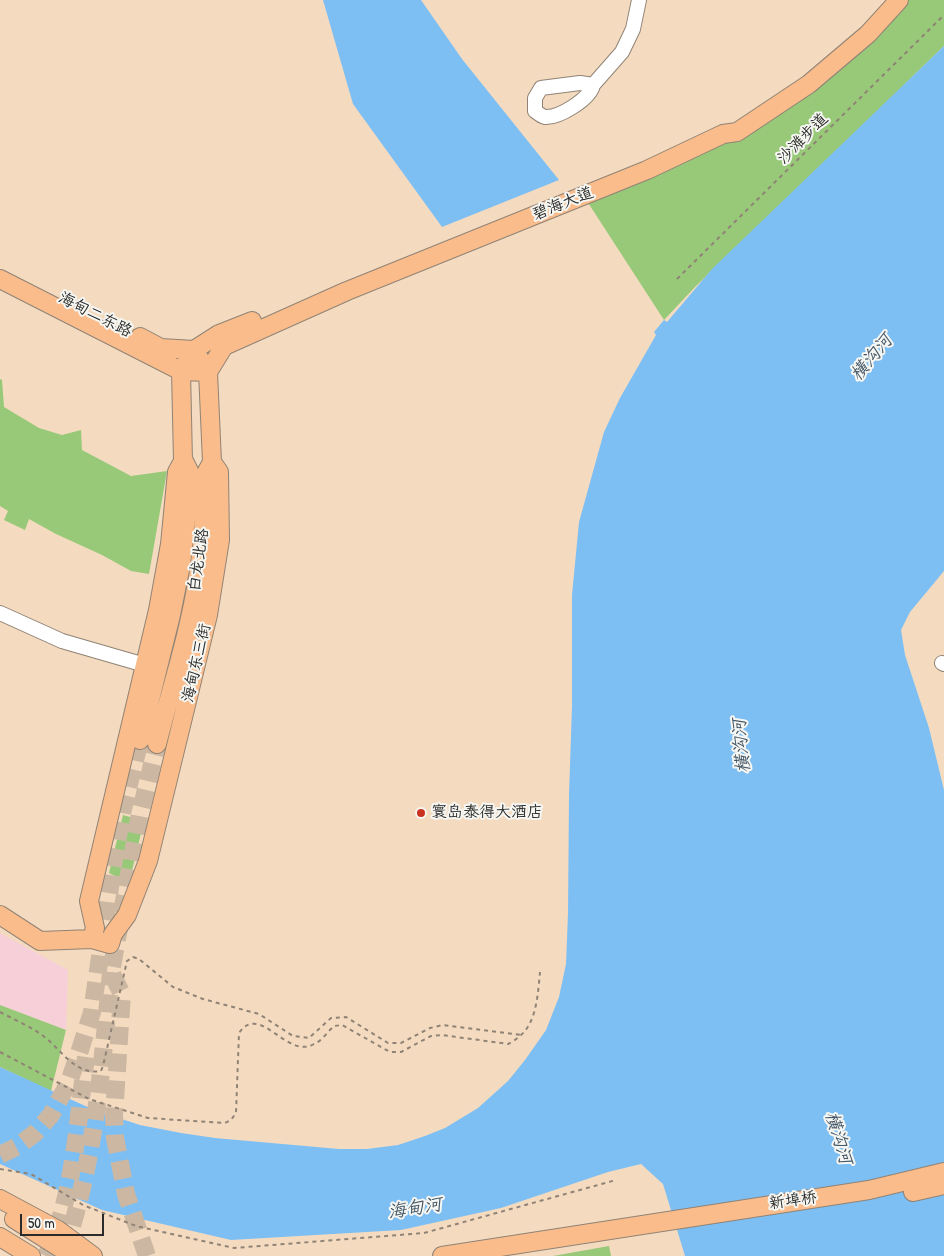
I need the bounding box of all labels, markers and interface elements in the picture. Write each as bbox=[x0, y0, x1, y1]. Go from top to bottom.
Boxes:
street label: 沙滩步道 bbox=[774, 110, 832, 168]
street label: 碧海大道 bbox=[530, 183, 596, 225]
street label: 海甸二东路 bbox=[55, 288, 135, 342]
water label: 横沟河 bbox=[846, 330, 898, 386]
street label: 白龙北路 bbox=[185, 527, 213, 593]
street label: 海甸东三街 bbox=[179, 622, 215, 704]
water label: 横沟河 bbox=[729, 718, 755, 774]
place label: 寰岛泰得大酒店 bbox=[431, 803, 543, 823]
marker: 寰岛泰得大酒店 bbox=[415, 807, 427, 819]
water label: 横沟河 bbox=[820, 1109, 856, 1167]
street label: 新埠桥 bbox=[768, 1188, 818, 1214]
water label: 海甸河 bbox=[387, 1194, 443, 1224]
scale bar bbox=[22, 1204, 106, 1236]
text: 50 m bbox=[28, 1212, 55, 1233]

